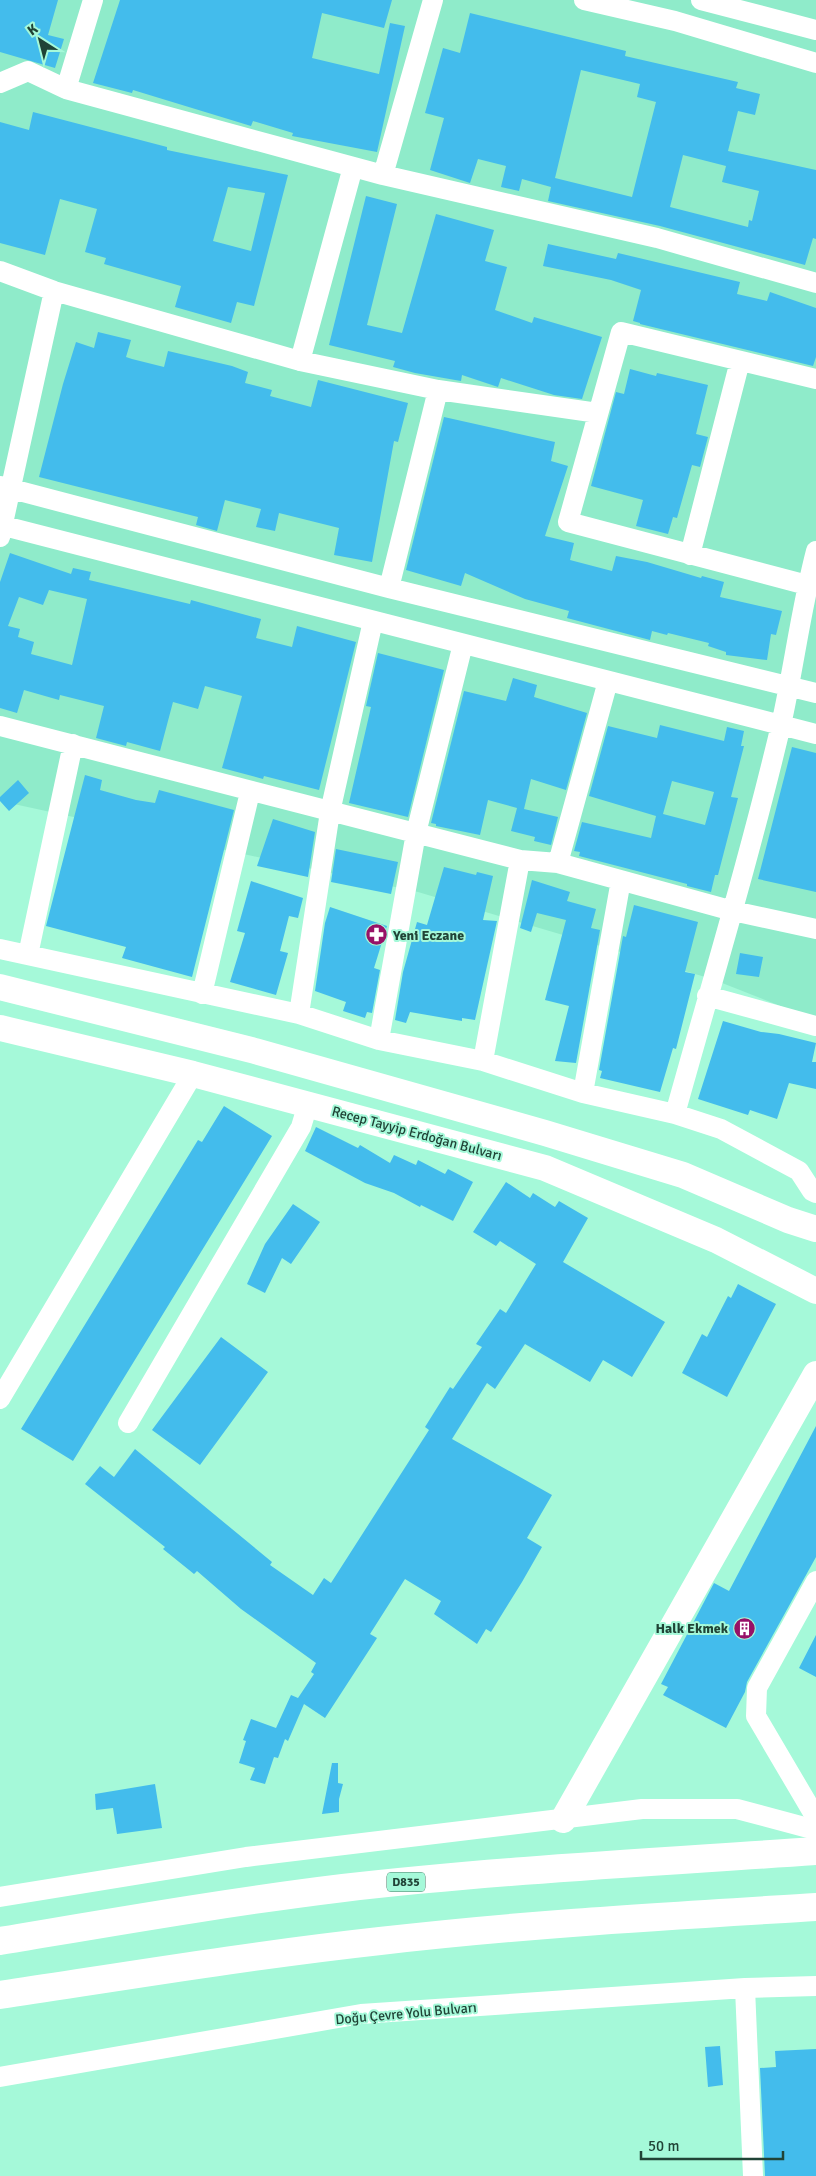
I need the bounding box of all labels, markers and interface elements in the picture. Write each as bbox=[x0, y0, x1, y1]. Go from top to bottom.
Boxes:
north arrow bbox=[15, 15, 65, 65]
text: K bbox=[24, 20, 41, 39]
pharmacy icon: Yeni Eczane bbox=[365, 923, 389, 947]
place label: Yeni Eczane bbox=[392, 927, 464, 944]
street label: Recep Tayyip Erdoğan Bulvarı bbox=[330, 1103, 504, 1164]
building icon: Halk Ekmek bbox=[732, 1616, 756, 1640]
place label: Halk Ekmek bbox=[655, 1620, 729, 1637]
road number: D835 bbox=[387, 1872, 425, 1891]
street label: Doğu Çevre Yolu Bulvarı bbox=[335, 1999, 477, 2028]
scale bar bbox=[641, 2128, 784, 2160]
text: 50 m bbox=[648, 2137, 679, 2155]

